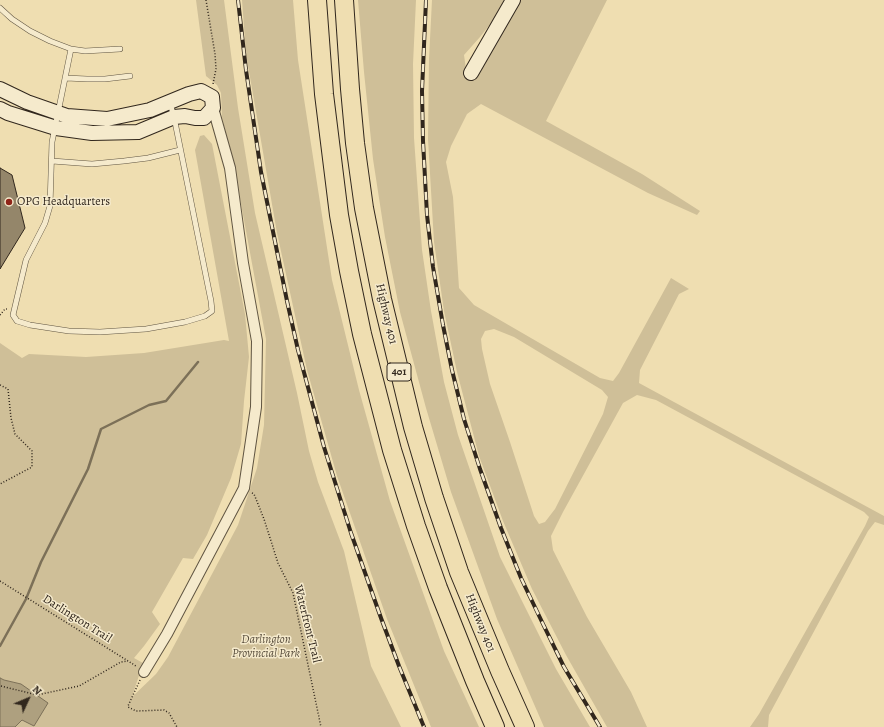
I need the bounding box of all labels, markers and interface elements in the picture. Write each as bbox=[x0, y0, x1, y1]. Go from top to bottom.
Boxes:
place label: OPG Headquarters bbox=[17, 195, 110, 209]
marker: OPG Headquarters bbox=[4, 197, 14, 207]
street label: Highway 401 bbox=[372, 282, 400, 346]
road number: 401 bbox=[387, 363, 411, 381]
street label: Waterfront Trail bbox=[290, 584, 324, 664]
street label: Darlington Trail bbox=[40, 592, 114, 646]
street label: Highway 401 bbox=[462, 592, 498, 654]
park label: Darlington Provincial Park bbox=[232, 633, 300, 661]
north arrow bbox=[8, 679, 48, 719]
text: N bbox=[29, 682, 45, 698]

